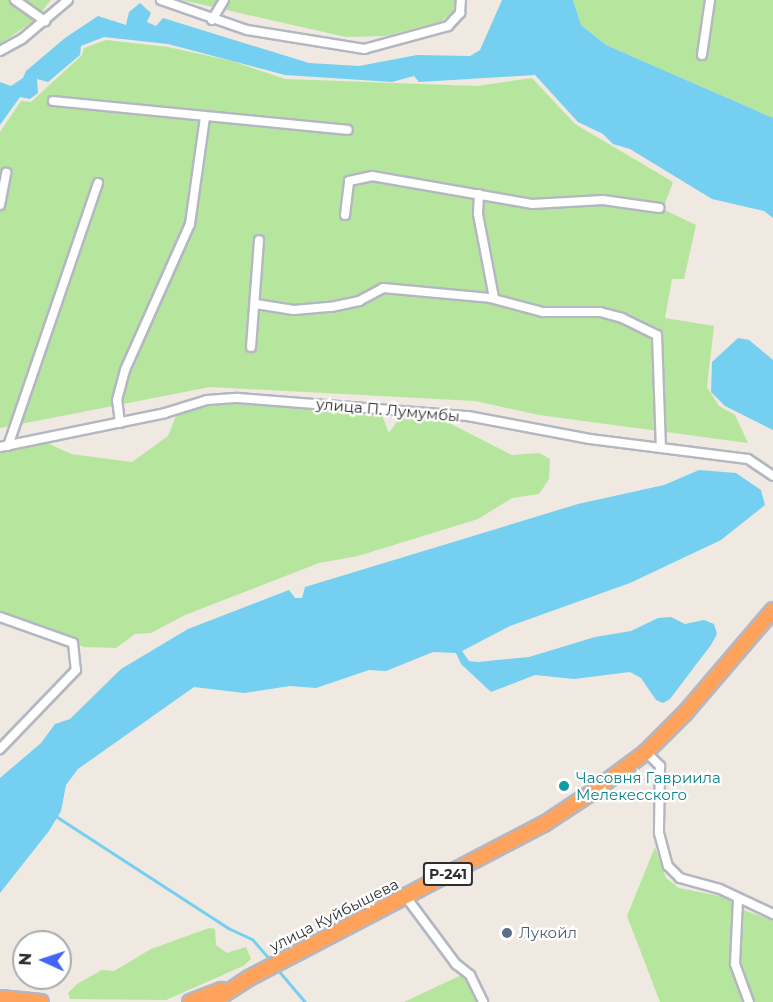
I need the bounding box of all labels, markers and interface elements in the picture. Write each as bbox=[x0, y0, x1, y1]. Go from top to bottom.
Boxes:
street label: улица П. Лумумбы bbox=[315, 395, 461, 425]
place label: Часовня Гавриила Мелекесского bbox=[576, 768, 721, 803]
marker: Часовня Гавриила Мелекесского bbox=[557, 779, 571, 793]
road number: Р-241 bbox=[422, 863, 474, 885]
street label: улица Куйбышева bbox=[267, 875, 401, 955]
place label: Лукойл bbox=[519, 924, 577, 942]
marker: Лукойл bbox=[500, 926, 514, 940]
north arrow bbox=[12, 930, 72, 990]
text: N bbox=[16, 952, 35, 966]

